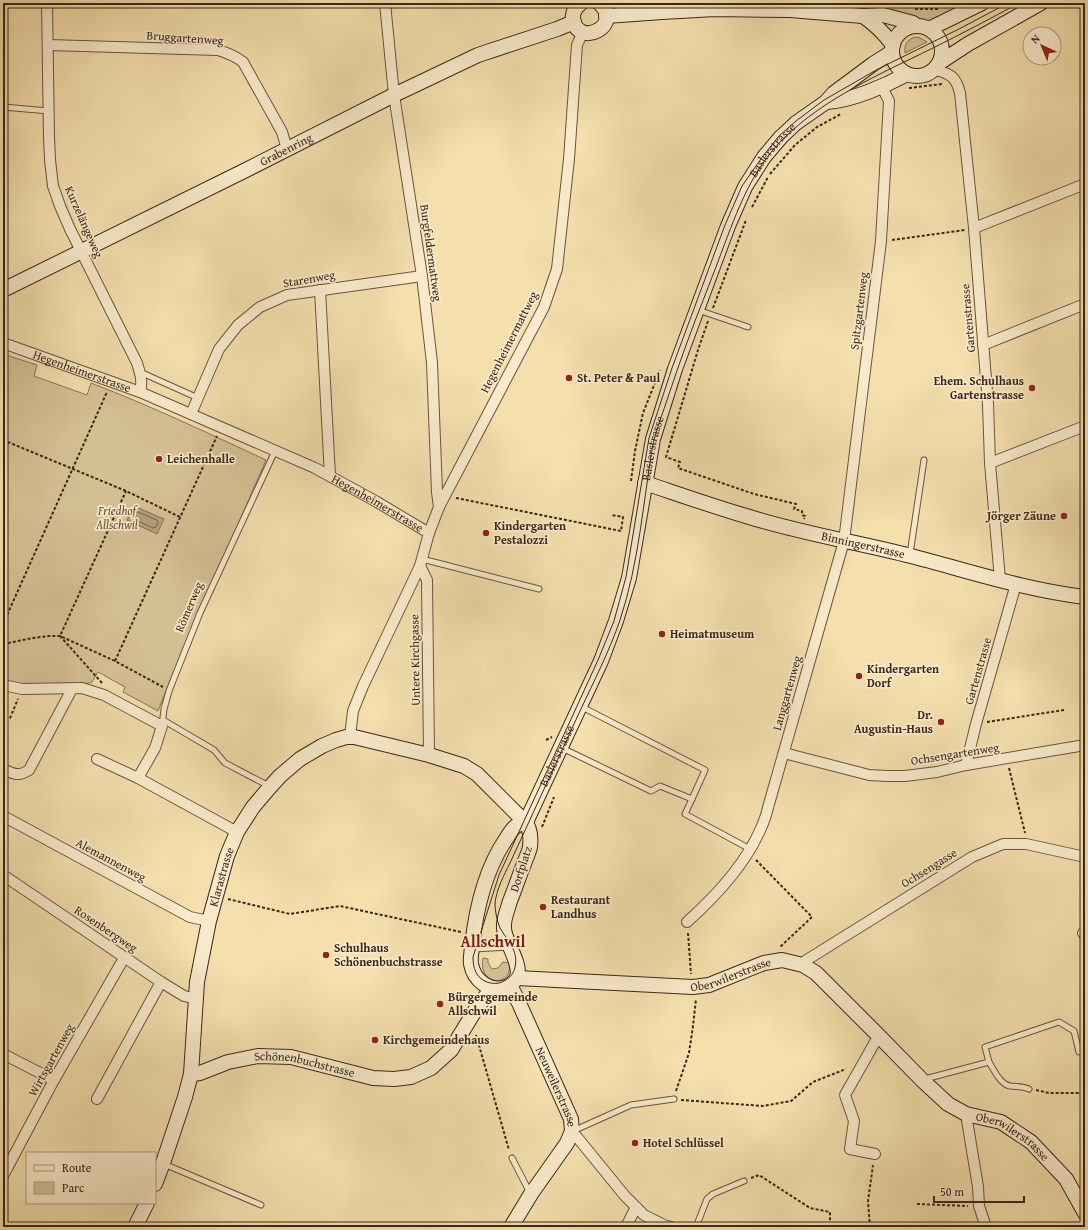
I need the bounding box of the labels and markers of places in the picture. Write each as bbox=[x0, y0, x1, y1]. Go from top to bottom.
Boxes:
place label: St. Peter & Paul bbox=[577, 369, 660, 386]
place label: Ehem. Schulhaus Gartenstrasse bbox=[934, 372, 1024, 403]
marker: St. Peter & Paul bbox=[564, 373, 574, 383]
marker: Ehem. Schulhaus Gartenstrasse bbox=[1027, 383, 1037, 393]
place label: Leichenhalle bbox=[167, 450, 235, 467]
marker: Leichenhalle bbox=[154, 454, 164, 464]
place label: Jörger Zäune bbox=[985, 507, 1056, 524]
marker: Jörger Zäune bbox=[1059, 511, 1069, 521]
place label: Kindergarten Pestalozzi bbox=[494, 517, 566, 548]
marker: Kindergarten Pestalozzi bbox=[481, 528, 491, 538]
place label: Heimatmuseum bbox=[670, 625, 755, 642]
marker: Heimatmuseum bbox=[657, 629, 667, 639]
place label: Kindergarten Dorf bbox=[867, 660, 939, 691]
marker: Kindergarten Dorf bbox=[854, 671, 864, 681]
place label: Dr. Augustin-Haus bbox=[854, 706, 933, 737]
marker: Dr. Augustin-Haus bbox=[936, 717, 946, 727]
place label: Restaurant Landhus bbox=[551, 891, 611, 922]
marker: Restaurant Landhus bbox=[538, 902, 548, 912]
place label: Schulhaus Schönenbuchstrasse bbox=[334, 939, 443, 970]
marker: Schulhaus Schönenbuchstrasse bbox=[321, 950, 331, 960]
place label: Bürgergemeinde Allschwil bbox=[448, 988, 538, 1019]
marker: Bürgergemeinde Allschwil bbox=[435, 999, 445, 1009]
place label: Kirchgemeindehaus bbox=[383, 1031, 489, 1048]
marker: Kirchgemeindehaus bbox=[370, 1035, 380, 1045]
place label: Hotel Schlüssel bbox=[643, 1134, 724, 1151]
marker: Hotel Schlüssel bbox=[630, 1138, 640, 1148]

